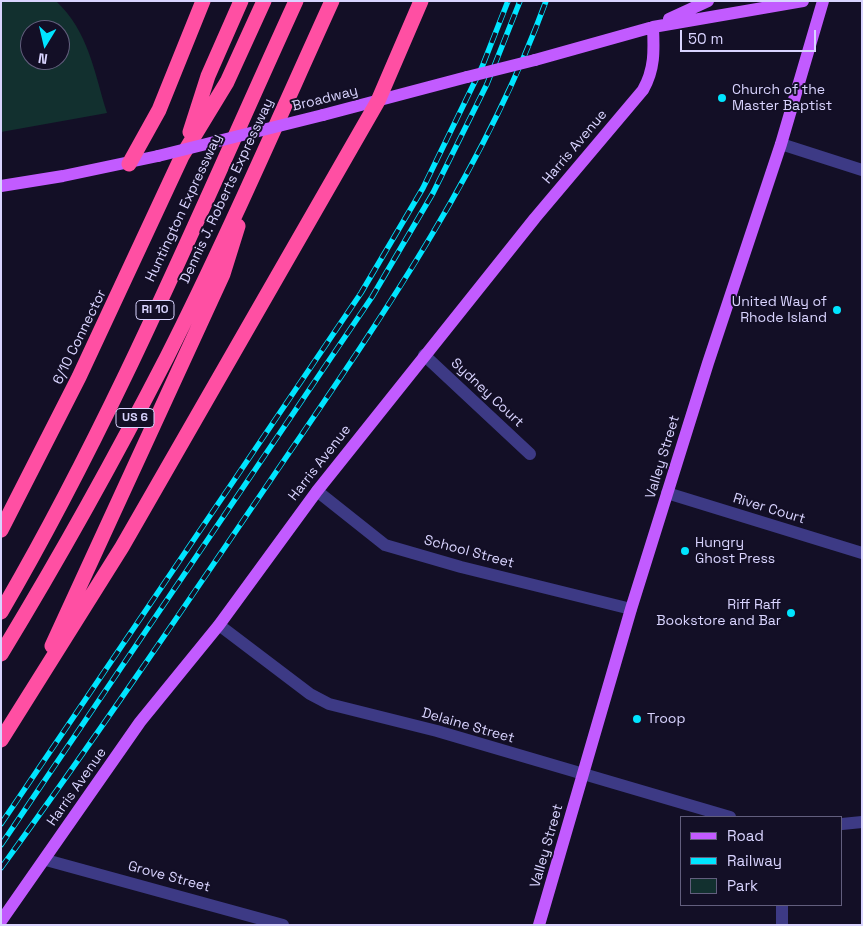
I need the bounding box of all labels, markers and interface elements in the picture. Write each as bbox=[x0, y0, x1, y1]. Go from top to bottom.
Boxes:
north arrow bbox=[20, 20, 70, 70]
scale bar bbox=[683, 20, 819, 52]
text: 50 m bbox=[688, 29, 723, 48]
text: N bbox=[37, 49, 49, 68]
place label: Church of the Master Baptist bbox=[732, 82, 832, 114]
street label: Broadway bbox=[290, 83, 360, 115]
marker: Church of the Master Baptist bbox=[716, 92, 728, 104]
street label: Dennis J. Roberts Expressway bbox=[177, 96, 277, 286]
street label: Harris Avenue bbox=[539, 107, 611, 187]
street label: Huntington Expressway bbox=[142, 131, 226, 285]
street label: 6/10 Connector bbox=[50, 287, 110, 387]
place label: United Way of Rhode Island bbox=[732, 294, 827, 326]
road number: RI 10 bbox=[136, 300, 174, 320]
marker: United Way of Rhode Island bbox=[831, 304, 843, 316]
street label: Sydney Court bbox=[447, 355, 527, 431]
road number: US 6 bbox=[116, 408, 154, 428]
street label: Valley Street bbox=[642, 413, 684, 501]
street label: Harris Avenue bbox=[285, 422, 355, 504]
street label: River Court bbox=[731, 490, 807, 528]
street label: School Street bbox=[422, 532, 516, 572]
place label: Hungry Ghost Press bbox=[695, 535, 775, 568]
marker: Hungry Ghost Press bbox=[679, 545, 691, 557]
place label: Riff Raff Bookstore and Bar bbox=[656, 597, 781, 630]
marker: Riff Raff Bookstore and Bar bbox=[785, 607, 797, 619]
street label: Delaine Street bbox=[420, 705, 516, 747]
place label: Troop bbox=[647, 711, 686, 727]
marker: Troop bbox=[631, 713, 643, 725]
street label: Harris Avenue bbox=[44, 745, 110, 829]
street label: Valley Street bbox=[527, 802, 567, 890]
legend bbox=[680, 816, 843, 906]
text: Road bbox=[727, 826, 764, 845]
text: Railway bbox=[727, 851, 782, 870]
street label: Grove Street bbox=[126, 858, 212, 896]
text: Park bbox=[727, 876, 758, 895]

